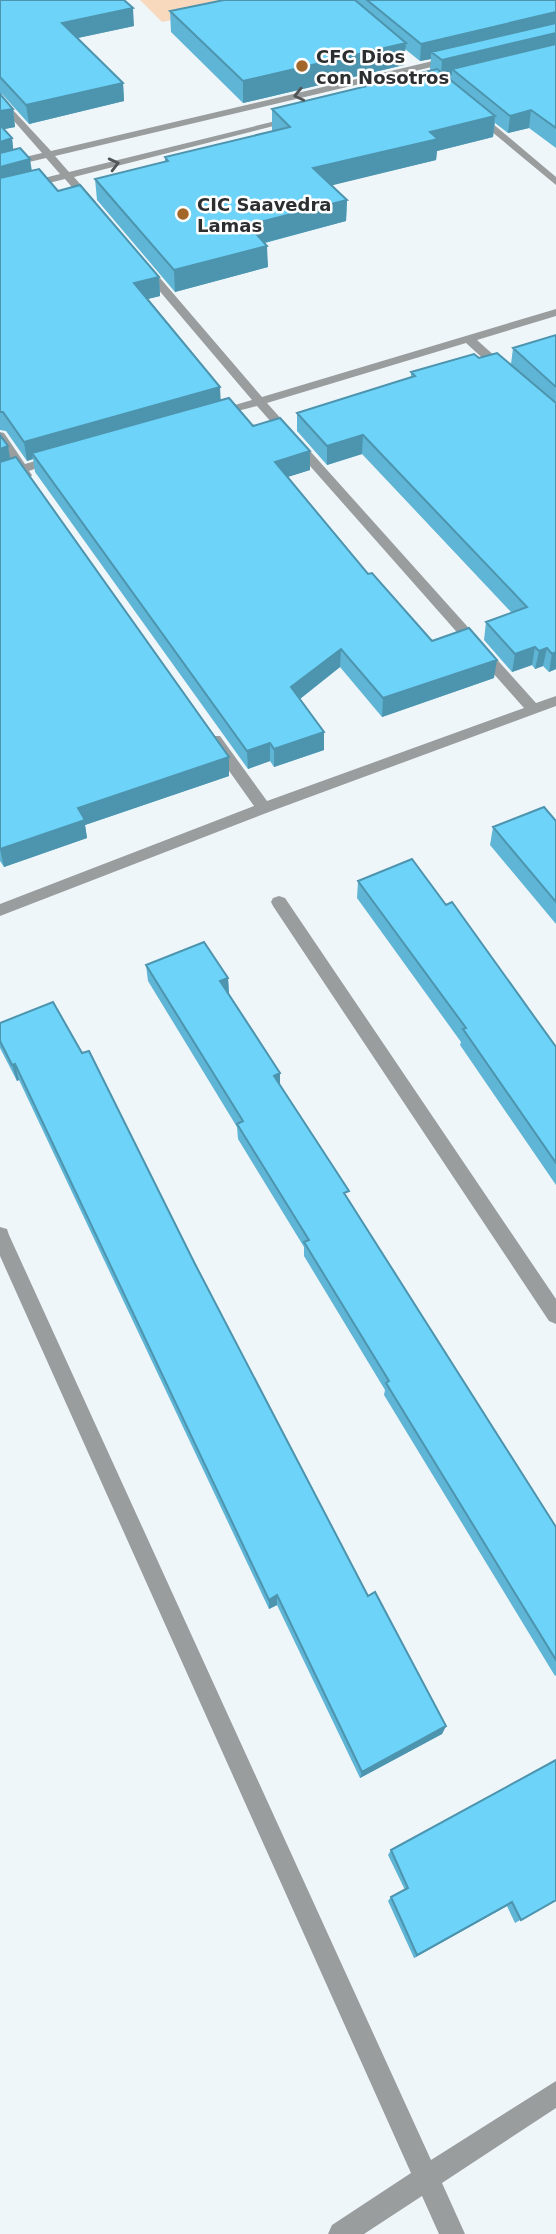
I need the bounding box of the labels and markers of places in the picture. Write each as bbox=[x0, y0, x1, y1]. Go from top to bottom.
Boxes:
place label: CFC Dios con Nosotros bbox=[316, 46, 449, 88]
marker: CFC Dios con Nosotros bbox=[294, 58, 310, 74]
place label: CIC Saavedra Lamas bbox=[197, 194, 332, 236]
marker: CIC Saavedra Lamas bbox=[175, 206, 191, 222]

